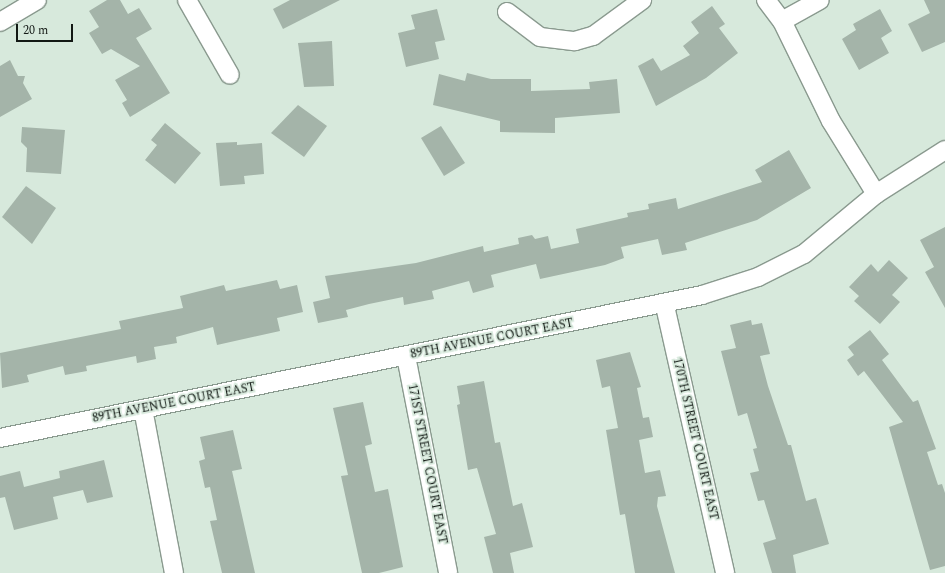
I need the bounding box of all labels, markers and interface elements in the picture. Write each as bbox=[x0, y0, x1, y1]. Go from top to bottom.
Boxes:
scale bar bbox=[18, 16, 75, 42]
text: 20 m bbox=[23, 21, 48, 40]
street label: 89TH AVENUE COURT EAST bbox=[409, 316, 575, 362]
street label: 170TH STREET COURT EAST bbox=[669, 356, 721, 522]
street label: 89TH AVENUE COURT EAST bbox=[91, 380, 257, 426]
street label: 171ST STREET COURT EAST bbox=[404, 383, 450, 545]

